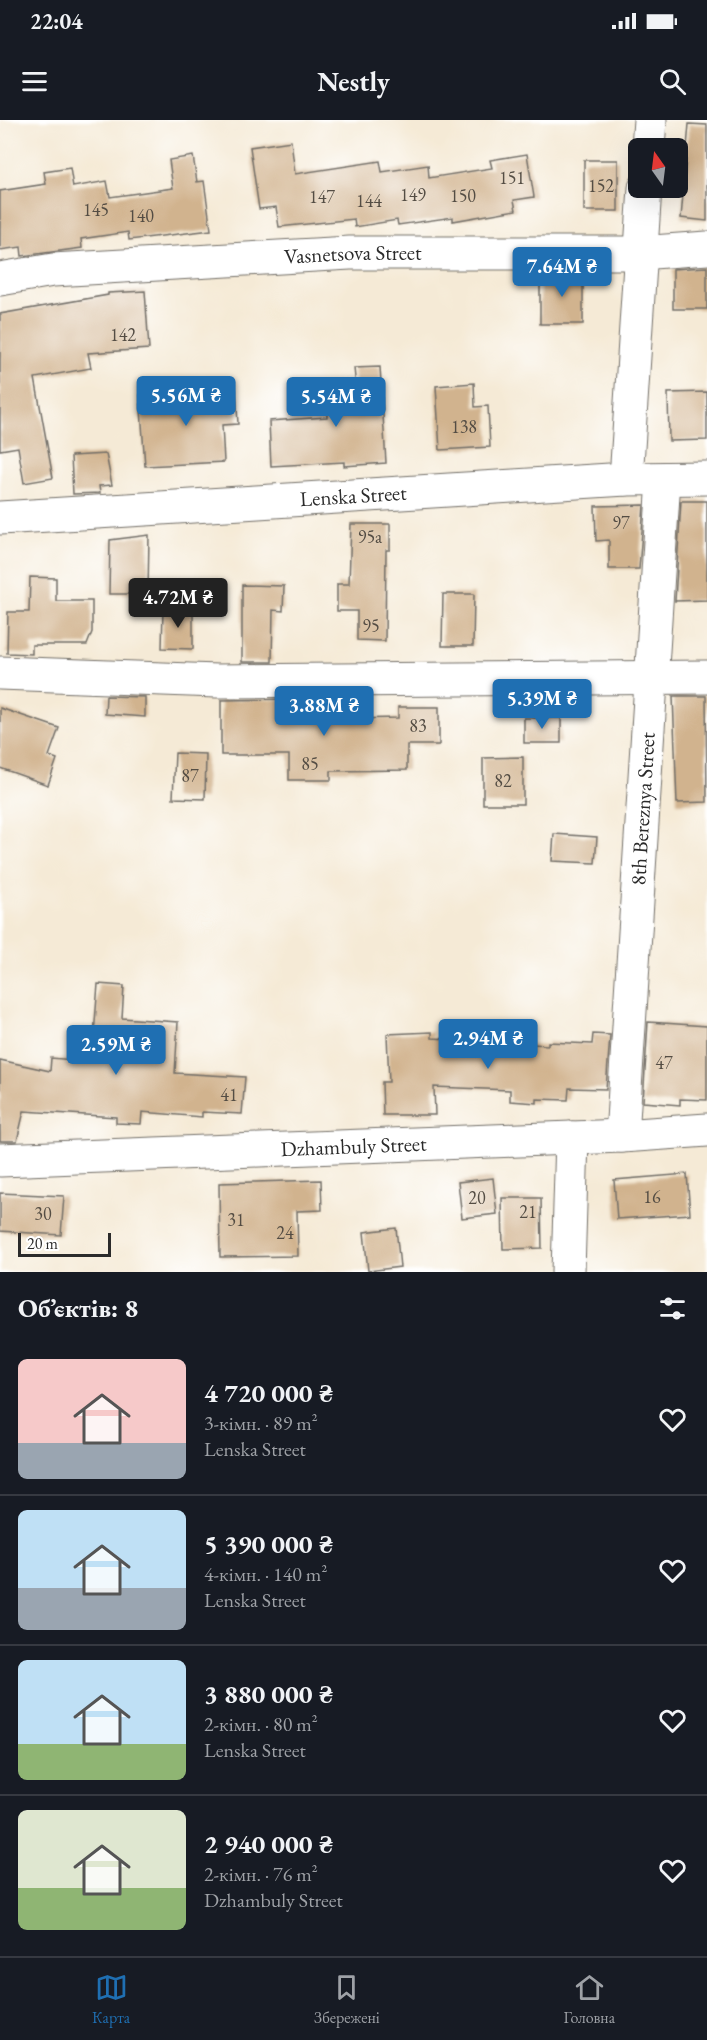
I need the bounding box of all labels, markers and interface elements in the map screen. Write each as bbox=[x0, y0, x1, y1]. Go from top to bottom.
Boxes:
text: 22:04 bbox=[30, 7, 83, 36]
text: Nestly bbox=[317, 64, 390, 99]
icon: menu bbox=[18, 65, 51, 98]
icon: search bbox=[656, 65, 689, 98]
north arrow bbox=[628, 138, 688, 198]
map controls bbox=[628, 138, 688, 198]
house number: 151 bbox=[499, 166, 525, 189]
house number: 152 bbox=[588, 174, 614, 197]
house number: 149 bbox=[400, 183, 426, 206]
house number: 150 bbox=[450, 184, 476, 207]
house number: 147 bbox=[309, 185, 335, 208]
house number: 144 bbox=[356, 189, 382, 212]
house number: 145 bbox=[83, 198, 109, 221]
house number: 140 bbox=[128, 204, 154, 227]
street label: Vasnetsova Street bbox=[283, 239, 422, 270]
pin: 7.64M ₴ bbox=[507, 247, 617, 298]
text: 7.64M ₴ bbox=[527, 253, 597, 279]
house number: 142 bbox=[110, 323, 136, 346]
pin: 5.56M ₴ bbox=[131, 376, 241, 427]
pin: 5.54M ₴ bbox=[281, 377, 391, 428]
text: 5.56M ₴ bbox=[151, 382, 221, 408]
text: 5.54M ₴ bbox=[301, 383, 371, 409]
house number: 138 bbox=[451, 415, 477, 438]
street label: Lenska Street bbox=[299, 479, 408, 512]
house number: 97 bbox=[612, 511, 630, 534]
house number: 95а bbox=[358, 525, 383, 548]
pin: 4.72M ₴ bbox=[123, 578, 233, 629]
text: 4.72M ₴ bbox=[143, 584, 213, 610]
house number: 95 bbox=[362, 614, 380, 637]
pin: 5.39M ₴ bbox=[487, 679, 597, 730]
text: 5.39M ₴ bbox=[507, 685, 577, 711]
pin: 3.88M ₴ bbox=[269, 686, 379, 737]
text: 3.88M ₴ bbox=[289, 692, 359, 718]
house number: 83 bbox=[409, 714, 427, 737]
street label: 8th Bereznya Street bbox=[624, 731, 661, 886]
house number: 85 bbox=[301, 752, 319, 775]
house number: 87 bbox=[181, 764, 199, 787]
house number: 82 bbox=[494, 769, 512, 792]
pin: 2.94M ₴ bbox=[433, 1019, 543, 1070]
pin: 2.59M ₴ bbox=[61, 1025, 171, 1076]
text: 2.94M ₴ bbox=[453, 1025, 523, 1051]
text: 2.59M ₴ bbox=[81, 1031, 151, 1057]
house number: 47 bbox=[655, 1051, 673, 1074]
house number: 41 bbox=[220, 1083, 238, 1106]
street label: Dzhambuly Street bbox=[280, 1130, 428, 1162]
house number: 16 bbox=[643, 1185, 661, 1208]
house number: 20 bbox=[468, 1186, 486, 1209]
house number: 21 bbox=[519, 1200, 537, 1223]
house number: 30 bbox=[34, 1202, 52, 1225]
house number: 31 bbox=[227, 1208, 245, 1231]
house number: 24 bbox=[276, 1221, 294, 1244]
scale bar bbox=[18, 1230, 111, 1258]
text: 20 m bbox=[27, 1233, 58, 1254]
text: Об’єктів: 8 bbox=[18, 1291, 138, 1325]
icon: filters bbox=[656, 1292, 689, 1325]
text: 4 720 000 ₴ bbox=[204, 1376, 333, 1410]
icon: home bbox=[66, 1383, 138, 1455]
icon: heart bbox=[656, 1403, 689, 1436]
text: 3-кімн. · 89 m² bbox=[204, 1410, 318, 1436]
text: Lenska Street bbox=[204, 1436, 306, 1462]
text: 5 390 000 ₴ bbox=[204, 1527, 333, 1561]
icon: home bbox=[66, 1534, 138, 1606]
icon: heart bbox=[656, 1554, 689, 1587]
text: 4-кімн. · 140 m² bbox=[204, 1561, 327, 1587]
text: Lenska Street bbox=[204, 1587, 306, 1613]
text: 3 880 000 ₴ bbox=[204, 1677, 333, 1711]
icon: home bbox=[66, 1684, 138, 1756]
icon: heart bbox=[656, 1704, 689, 1737]
text: 2-кімн. · 80 m² bbox=[204, 1711, 318, 1737]
text: Lenska Street bbox=[204, 1737, 306, 1763]
text: 2 940 000 ₴ bbox=[204, 1827, 333, 1861]
icon: home bbox=[66, 1834, 138, 1906]
icon: heart bbox=[656, 1854, 689, 1887]
text: 2-кімн. · 76 m² bbox=[204, 1861, 318, 1887]
text: Dzhambuly Street bbox=[204, 1887, 343, 1913]
tab: Карта bbox=[92, 1971, 130, 2028]
tab: Збережені bbox=[314, 1971, 380, 2028]
tab: Головна bbox=[564, 1971, 615, 2028]

